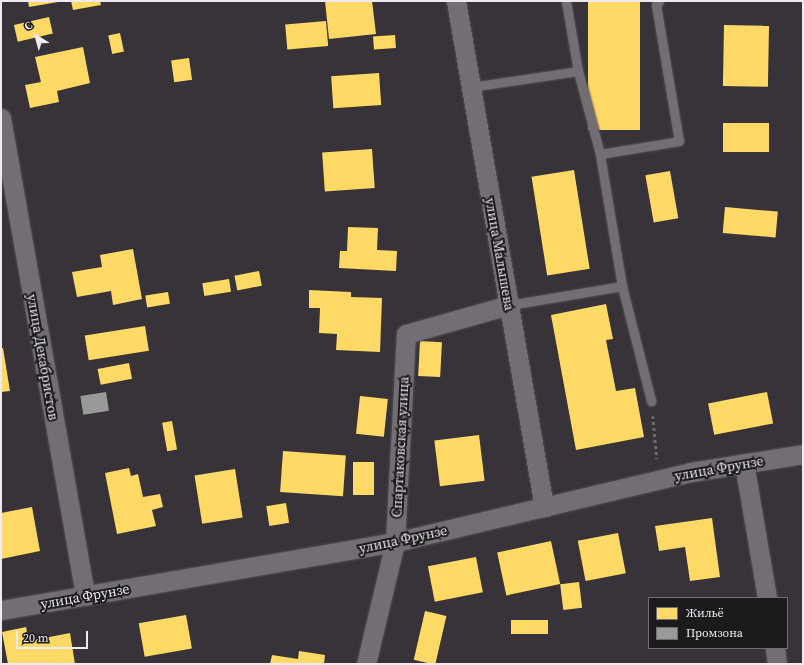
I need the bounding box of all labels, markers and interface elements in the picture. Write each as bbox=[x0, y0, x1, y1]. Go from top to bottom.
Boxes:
north arrow bbox=[16, 16, 56, 56]
text: С bbox=[21, 18, 36, 34]
street label: улица Малышева bbox=[482, 196, 518, 312]
street label: улица Декабристов bbox=[24, 293, 62, 421]
street label: Спартаковская улица bbox=[388, 376, 412, 518]
street label: улица Фрунзе bbox=[673, 452, 765, 484]
street label: улица Фрунзе bbox=[357, 521, 449, 557]
street label: улица Фрунзе bbox=[39, 580, 131, 612]
legend bbox=[648, 597, 788, 649]
text: Жильё bbox=[686, 605, 724, 621]
scale bar bbox=[18, 623, 90, 649]
text: Промзона bbox=[686, 625, 743, 641]
text: 20 m bbox=[23, 630, 49, 646]

